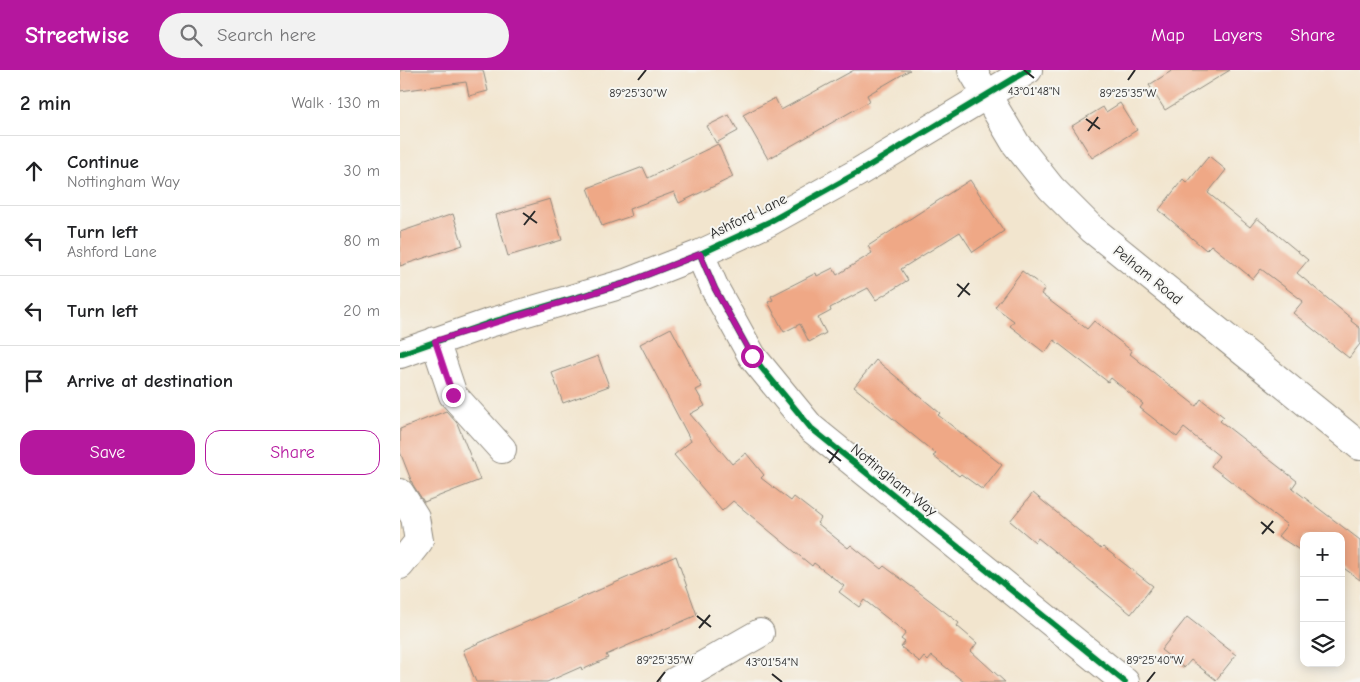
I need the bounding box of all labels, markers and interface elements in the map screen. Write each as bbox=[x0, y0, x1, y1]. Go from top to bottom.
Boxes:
search box bbox=[159, 13, 509, 58]
text: Streetwise bbox=[25, 21, 129, 49]
icon: search bbox=[177, 21, 205, 49]
text: Search here bbox=[217, 24, 316, 46]
text: Map bbox=[1151, 25, 1185, 46]
text: Layers bbox=[1213, 25, 1262, 46]
text: Share bbox=[1290, 25, 1335, 46]
text: 43°01'48"N bbox=[1008, 84, 1060, 98]
text: 89°25'30"W bbox=[609, 86, 667, 100]
text: 89°25'35"W bbox=[1100, 86, 1157, 100]
text: 2 min bbox=[20, 91, 71, 115]
text: Walk · 130 m bbox=[291, 94, 380, 112]
text: Continue bbox=[67, 151, 139, 173]
icon: ahead bbox=[20, 157, 48, 185]
text: 30 m bbox=[344, 162, 380, 180]
text: Nottingham Way bbox=[67, 173, 180, 191]
street label: Ashford Lane bbox=[706, 189, 790, 243]
text: Turn left bbox=[67, 221, 138, 243]
icon: left bbox=[20, 227, 48, 255]
text: 80 m bbox=[343, 232, 380, 250]
street label: Pelham Road bbox=[1110, 242, 1186, 308]
text: Ashford Lane bbox=[67, 243, 157, 261]
icon: left bbox=[20, 297, 48, 325]
text: Turn left bbox=[67, 300, 138, 322]
text: 20 m bbox=[343, 302, 380, 320]
route start bbox=[741, 345, 764, 368]
icon: arrive bbox=[20, 367, 48, 395]
text: Arrive at destination bbox=[67, 370, 233, 392]
route end bbox=[442, 384, 465, 407]
button: Save bbox=[20, 430, 195, 475]
button: Share bbox=[205, 430, 380, 475]
street label: Nottingham Way bbox=[847, 440, 941, 520]
map controls bbox=[1300, 532, 1345, 667]
button: + bbox=[1300, 532, 1345, 577]
button: − bbox=[1300, 577, 1345, 622]
button: layers bbox=[1300, 622, 1345, 667]
text: 89°25'35"W bbox=[637, 653, 694, 667]
text: 89°25'40"W bbox=[1126, 653, 1184, 667]
text: 43°01'54"N bbox=[746, 655, 798, 669]

